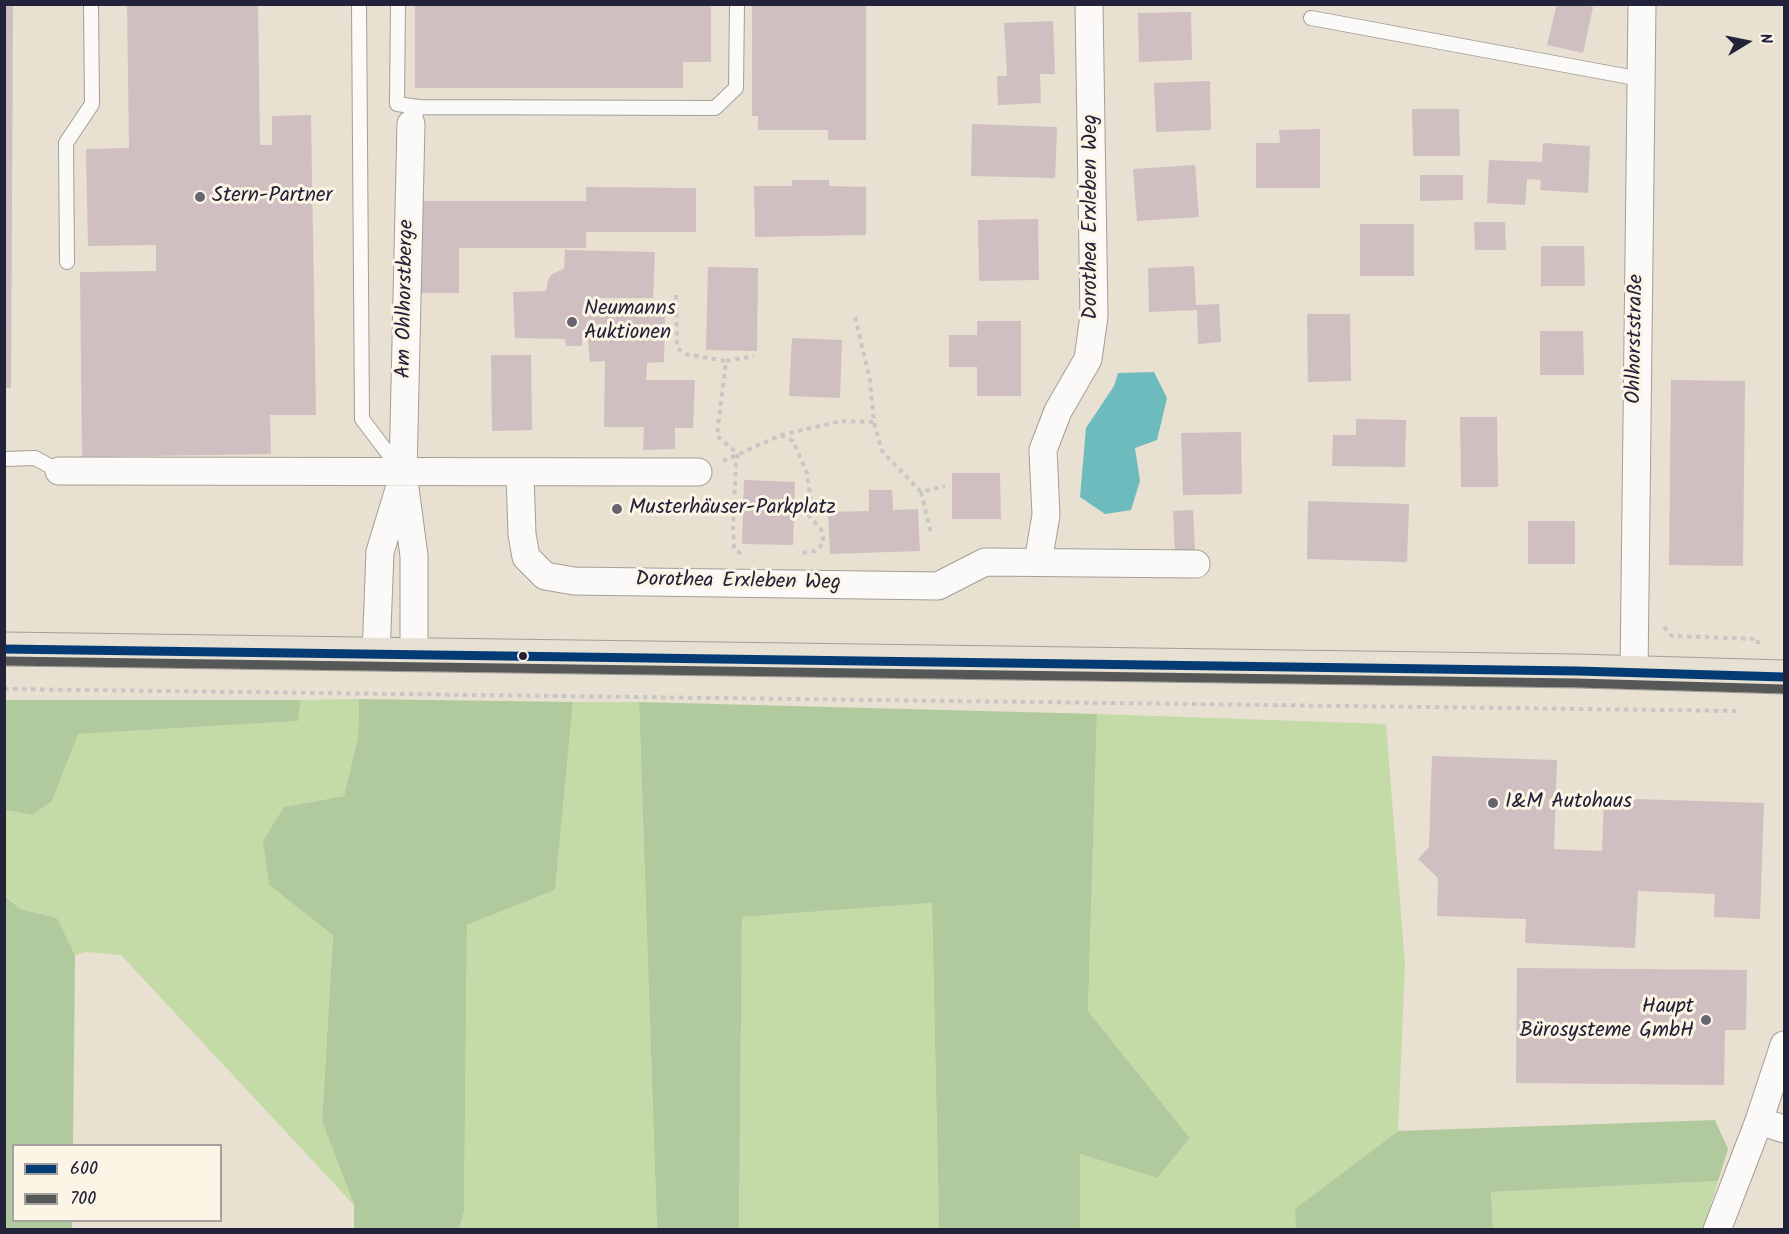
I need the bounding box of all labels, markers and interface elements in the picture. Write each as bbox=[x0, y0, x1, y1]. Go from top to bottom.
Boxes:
north arrow bbox=[1717, 12, 1777, 72]
text: N bbox=[1752, 32, 1778, 46]
street label: Dorothea Erxleben Weg bbox=[1079, 114, 1105, 320]
place label: Stern-Partner bbox=[212, 184, 332, 210]
marker: Stern-Partner bbox=[193, 190, 207, 204]
street label: Am Ohlhorstberge bbox=[393, 219, 421, 379]
street label: Ohlhorststraße bbox=[1623, 274, 1651, 404]
place label: Neumanns Auktionen bbox=[584, 297, 676, 347]
marker: Neumanns Auktionen bbox=[565, 315, 579, 329]
place label: Musterhäuser-Parkplatz bbox=[629, 496, 836, 522]
marker: Musterhäuser-Parkplatz bbox=[610, 502, 624, 516]
street label: Dorothea Erxleben Weg bbox=[635, 569, 841, 597]
unlabelled marker bbox=[517, 650, 529, 662]
place label: I&M Autohaus bbox=[1505, 790, 1632, 816]
marker: I&M Autohaus bbox=[1486, 796, 1500, 810]
place label: Haupt Bürosysteme GmbH bbox=[1520, 995, 1694, 1045]
marker: Haupt Bürosysteme GmbH bbox=[1699, 1013, 1713, 1027]
legend bbox=[12, 1144, 222, 1222]
text: 600 bbox=[70, 1155, 98, 1184]
text: 700 bbox=[70, 1185, 96, 1214]

